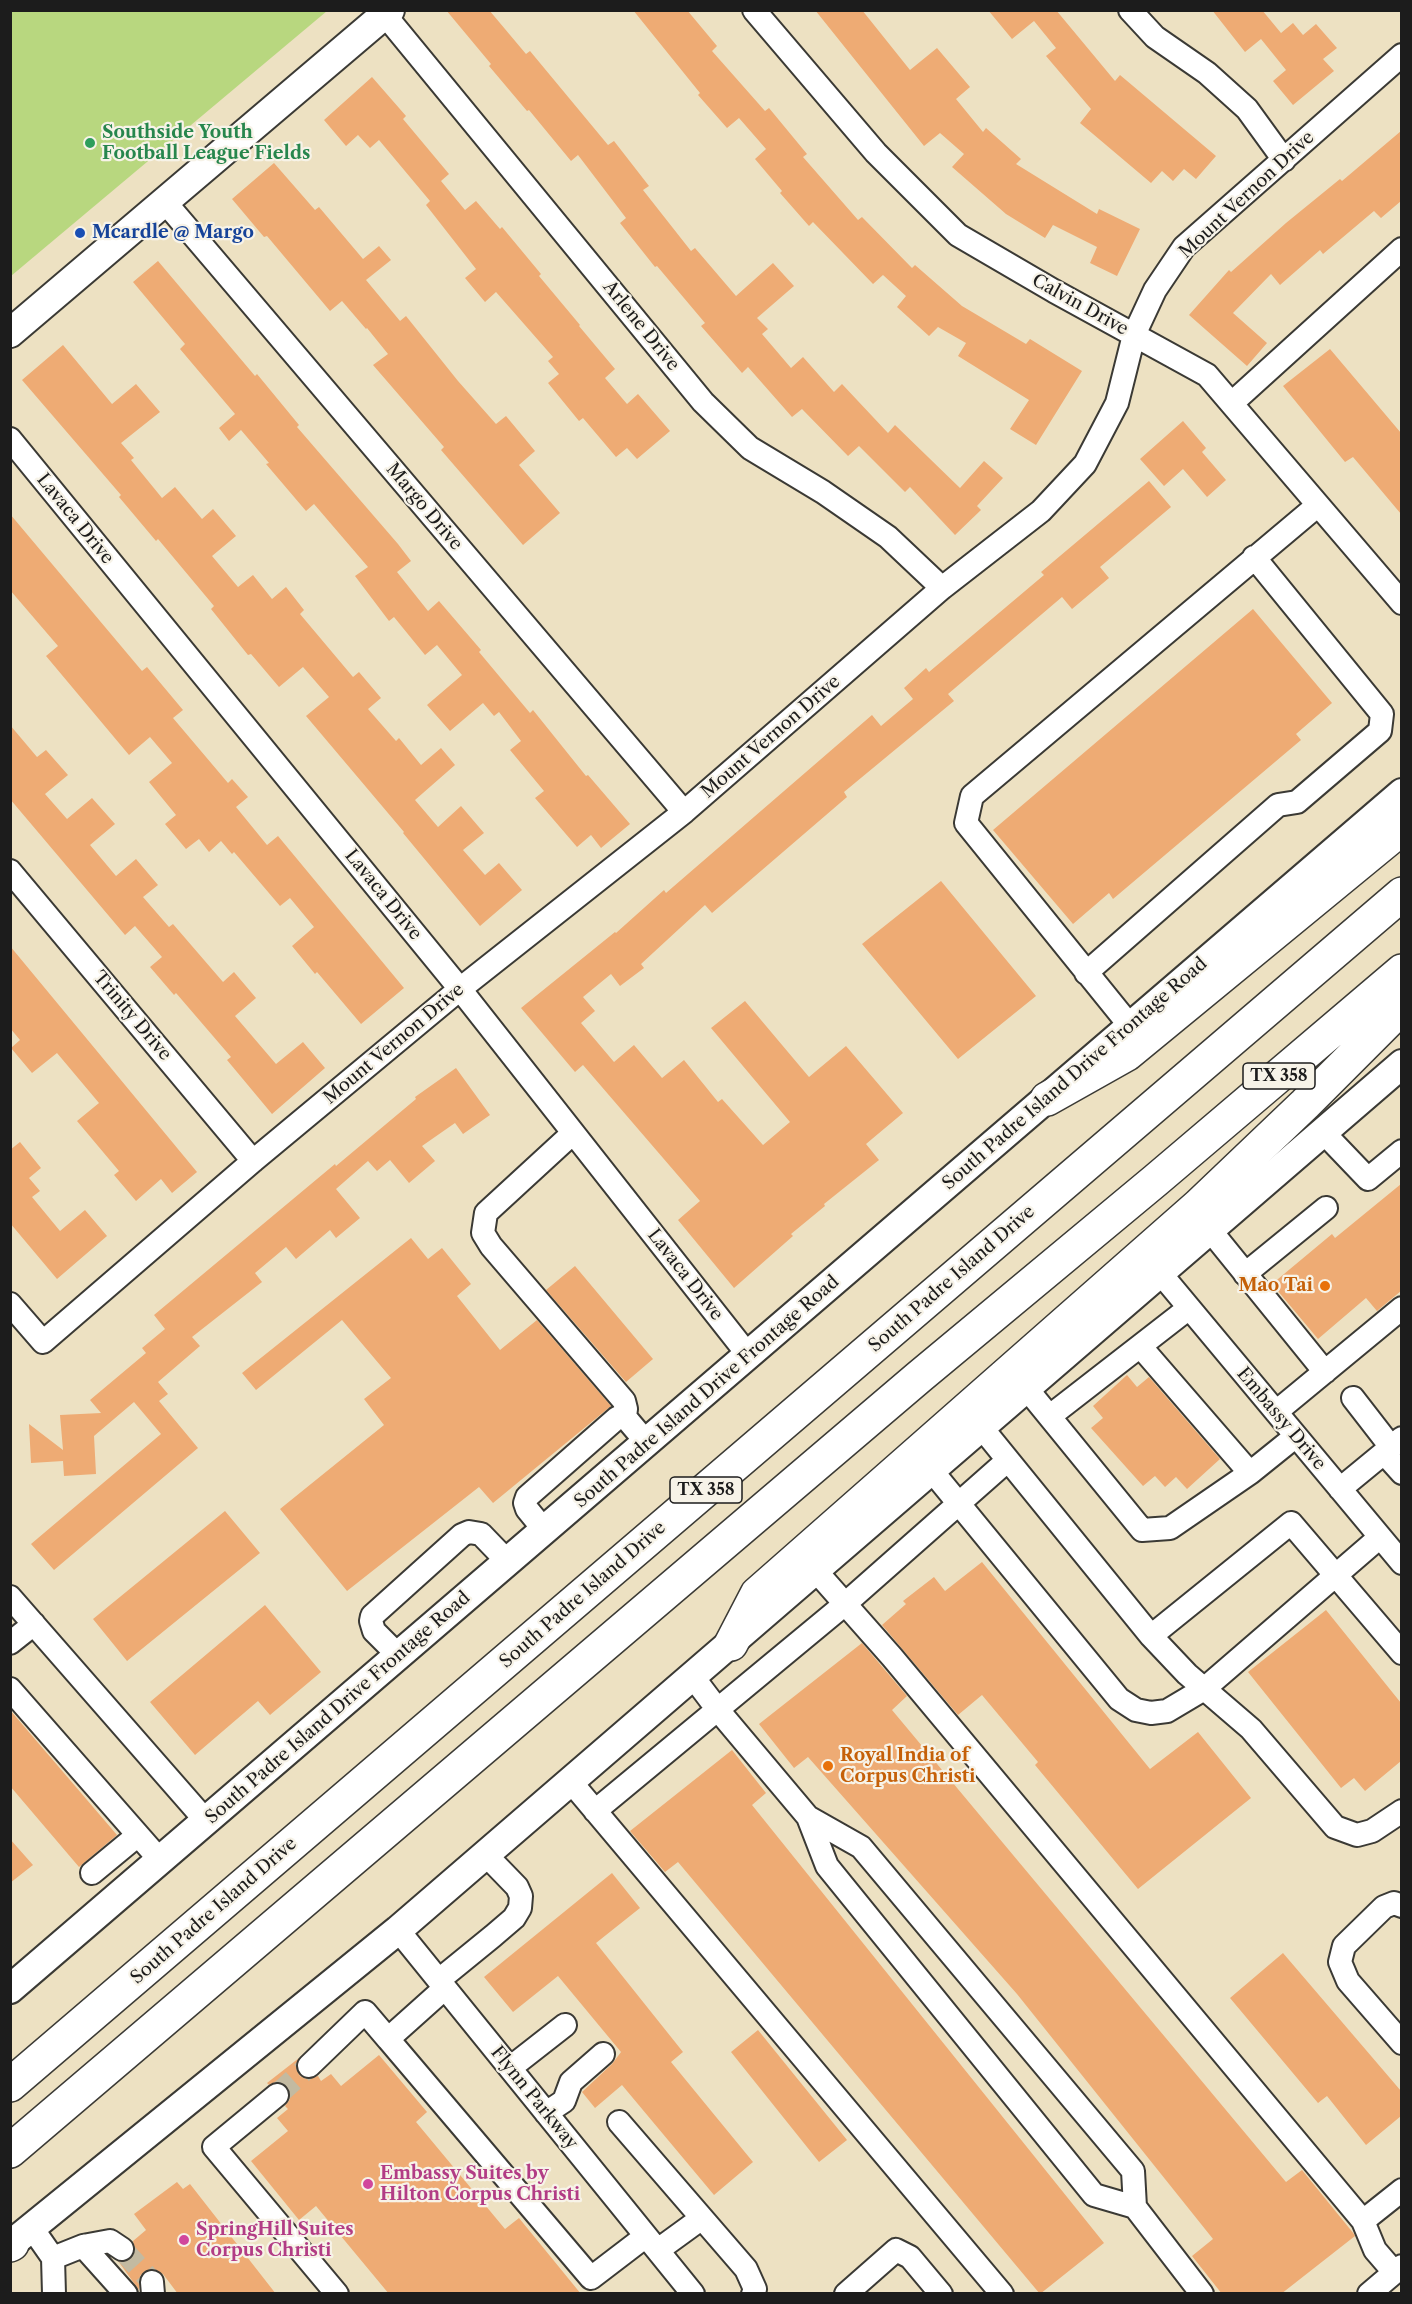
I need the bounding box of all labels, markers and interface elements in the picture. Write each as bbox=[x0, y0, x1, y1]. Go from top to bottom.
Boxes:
place label: Southside Youth Football League Fields bbox=[102, 122, 310, 164]
street label: Mount Vernon Drive bbox=[1175, 127, 1319, 263]
marker: Southside Youth Football League Fields bbox=[83, 136, 97, 150]
place label: Mcardle @ Margo bbox=[92, 222, 254, 244]
marker: Mcardle @ Margo bbox=[73, 226, 87, 240]
street label: Calvin Drive bbox=[1028, 270, 1132, 340]
street label: Arlene Drive bbox=[598, 277, 684, 375]
street label: Margo Drive bbox=[381, 459, 467, 555]
street label: Lavaca Drive bbox=[32, 469, 118, 569]
street label: Mount Vernon Drive bbox=[697, 671, 845, 803]
street label: Lavaca Drive bbox=[340, 845, 426, 945]
street label: South Padre Island Drive Frontage Road bbox=[938, 953, 1212, 1195]
street label: Trinity Drive bbox=[88, 967, 176, 1065]
street label: Mount Vernon Drive bbox=[319, 979, 469, 1109]
road number: TX 358 bbox=[1243, 1063, 1315, 1089]
street label: South Padre Island Drive bbox=[865, 1201, 1039, 1357]
street label: Lavaca Drive bbox=[643, 1225, 727, 1325]
street label: South Padre Island Drive Frontage Road bbox=[570, 1271, 844, 1513]
place label: Mao Tai bbox=[1238, 1275, 1313, 1297]
marker: Mao Tai bbox=[1318, 1279, 1332, 1293]
street label: Embassy Drive bbox=[1232, 1364, 1330, 1474]
road number: TX 358 bbox=[670, 1477, 742, 1503]
street label: South Padre Island Drive bbox=[496, 1517, 670, 1673]
street label: South Padre Island Drive Frontage Road bbox=[201, 1587, 475, 1829]
place label: Royal India of Corpus Christi bbox=[840, 1745, 976, 1788]
marker: Royal India of Corpus Christi bbox=[821, 1759, 835, 1773]
street label: South Padre Island Drive bbox=[127, 1833, 301, 1989]
street label: Flynn Parkway bbox=[486, 2042, 582, 2154]
place label: Embassy Suites by Hilton Corpus Christi bbox=[380, 2163, 580, 2206]
marker: Embassy Suites by Hilton Corpus Christi bbox=[361, 2177, 375, 2191]
place label: SpringHill Suites Corpus Christi bbox=[196, 2219, 354, 2262]
marker: SpringHill Suites Corpus Christi bbox=[177, 2233, 191, 2247]

